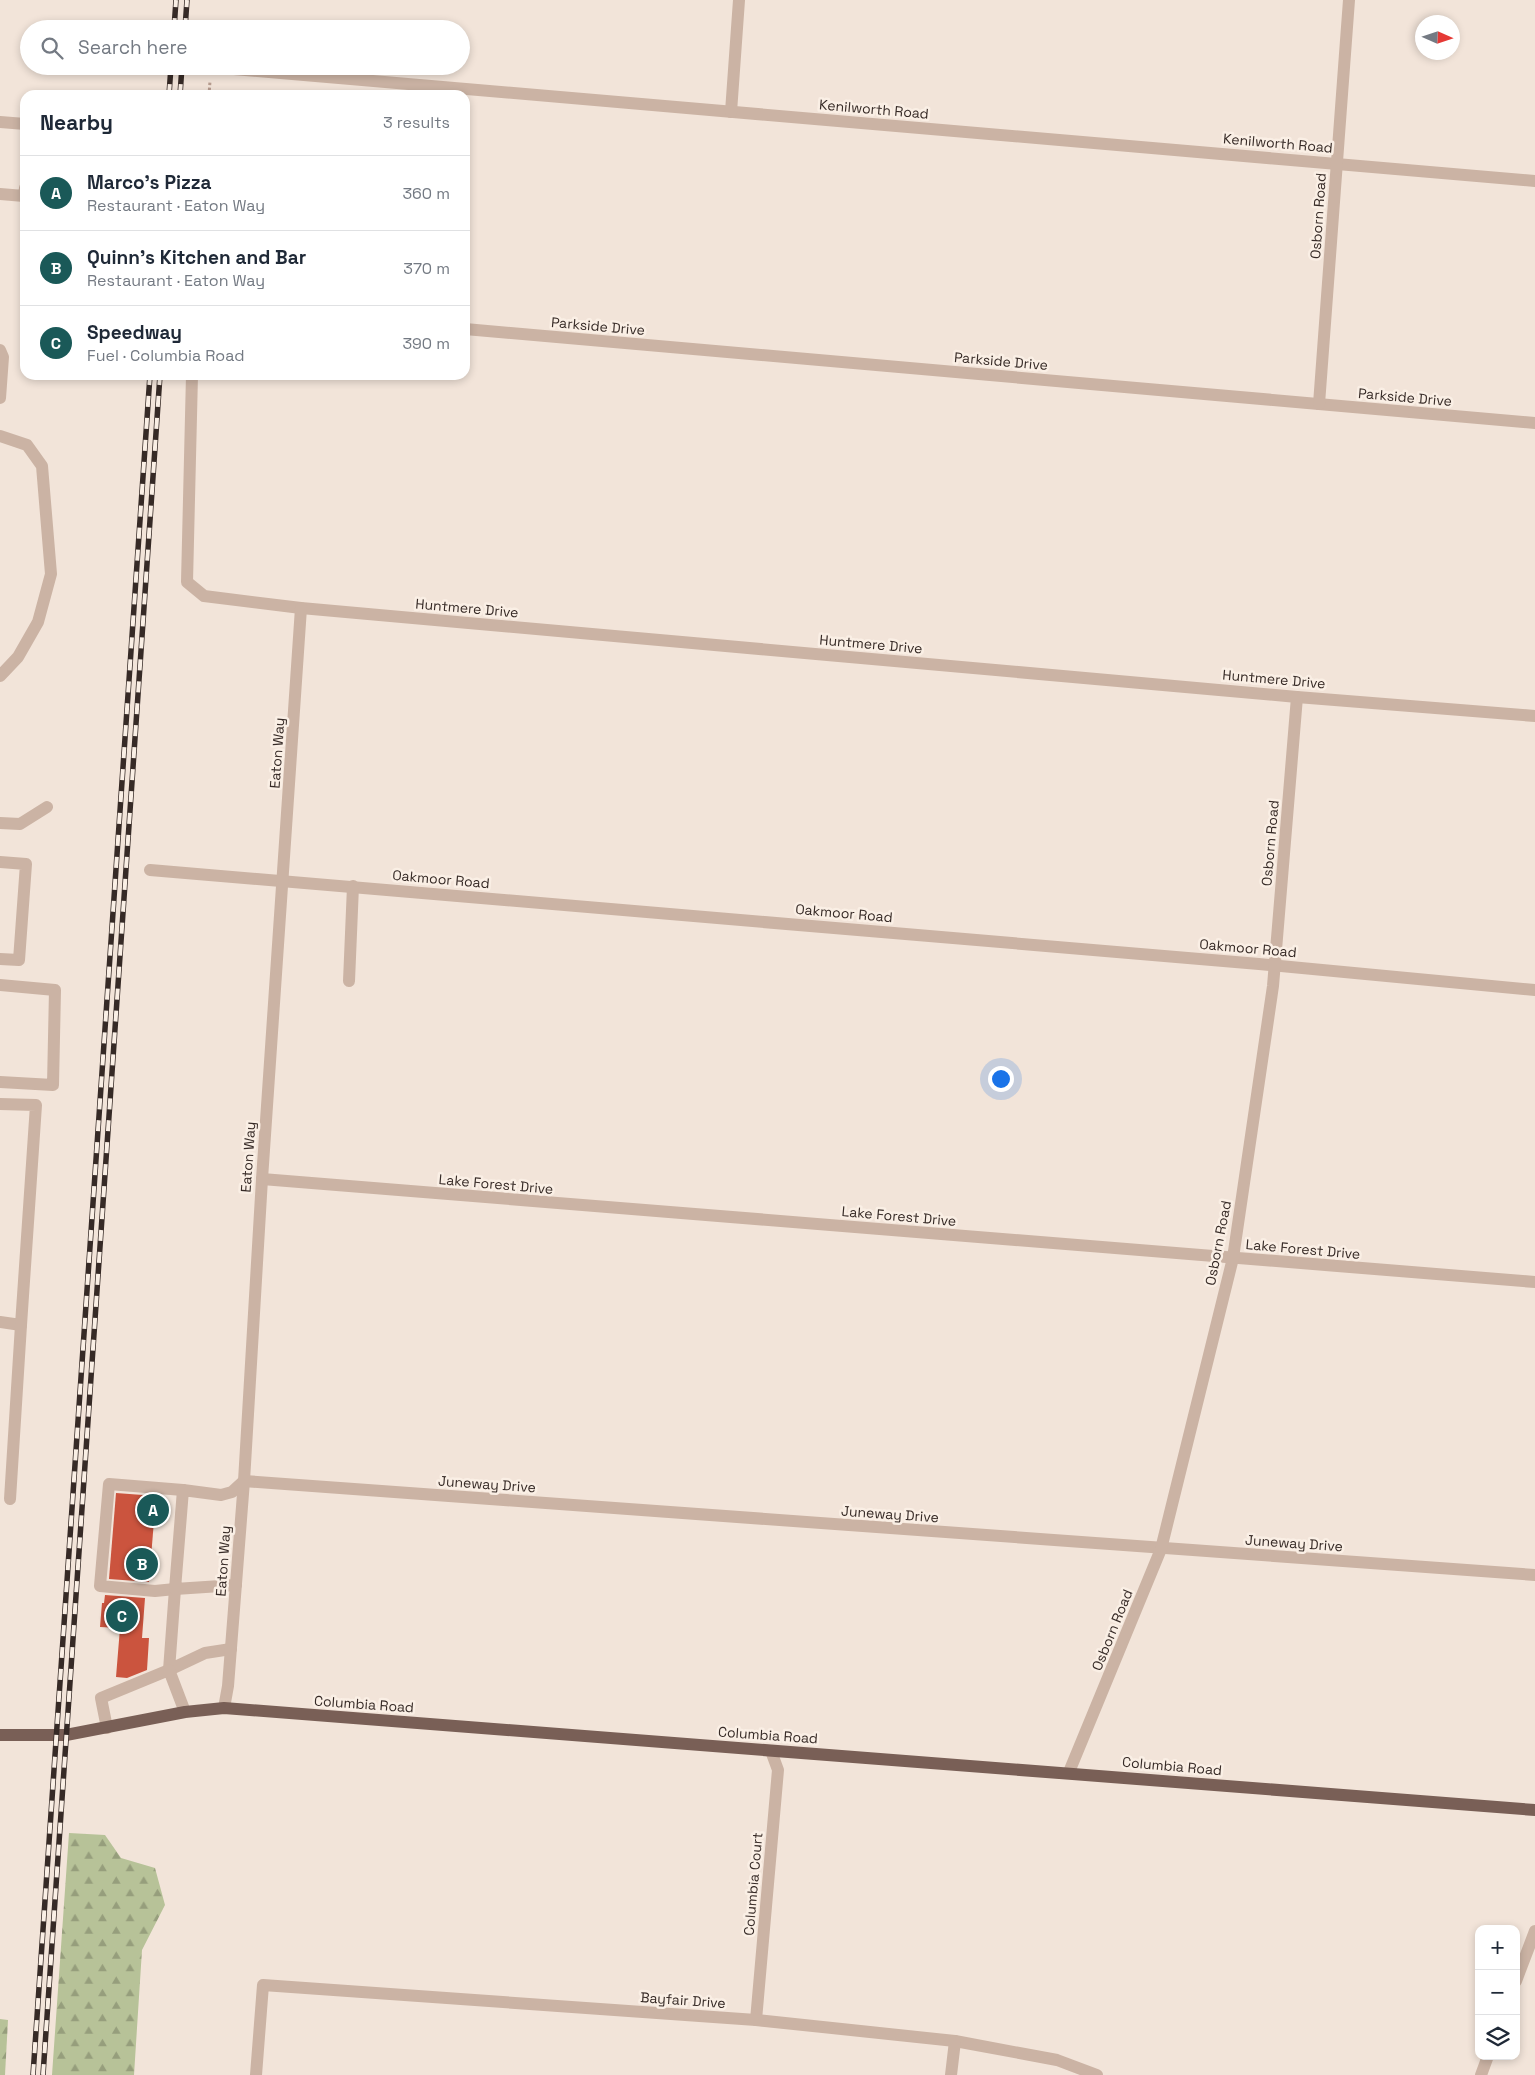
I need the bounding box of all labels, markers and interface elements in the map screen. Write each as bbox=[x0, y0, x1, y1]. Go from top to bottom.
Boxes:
north arrow bbox=[1415, 15, 1460, 60]
search box bbox=[20, 20, 470, 75]
icon: search bbox=[38, 34, 66, 62]
text: Search here bbox=[78, 35, 188, 60]
street label: Kenilworth Road bbox=[818, 95, 930, 123]
text: Nearby bbox=[40, 109, 113, 136]
text: 3 results bbox=[383, 112, 450, 133]
street label: Kenilworth Road bbox=[1222, 129, 1334, 157]
text: Marco's Pizza bbox=[87, 170, 212, 195]
street label: Osborn Road bbox=[1306, 172, 1330, 260]
text: A bbox=[51, 183, 61, 204]
text: 360 m bbox=[402, 183, 450, 204]
text: Restaurant · Eaton Way bbox=[87, 195, 265, 216]
text: Quinn’s Kitchen and Bar bbox=[87, 245, 306, 270]
text: B bbox=[51, 258, 61, 279]
text: 370 m bbox=[403, 258, 450, 279]
text: Restaurant · Eaton Way bbox=[87, 270, 265, 291]
street label: Parkside Drive bbox=[550, 313, 646, 339]
text: Speedway bbox=[87, 320, 182, 345]
text: C bbox=[51, 333, 61, 354]
text: 390 m bbox=[402, 333, 450, 354]
text: Fuel · Columbia Road bbox=[87, 345, 244, 366]
street label: Parkside Drive bbox=[953, 348, 1049, 374]
street label: Parkside Drive bbox=[1357, 384, 1453, 410]
street label: Huntmere Drive bbox=[415, 595, 519, 621]
street label: Huntmere Drive bbox=[819, 631, 923, 657]
street label: Huntmere Drive bbox=[1222, 666, 1326, 692]
street label: Eaton Way bbox=[266, 717, 288, 789]
street label: Osborn Road bbox=[1257, 799, 1283, 887]
street label: Oakmoor Road bbox=[392, 866, 490, 892]
street label: Oakmoor Road bbox=[795, 900, 893, 926]
street label: Oakmoor Road bbox=[1199, 935, 1297, 961]
your location bbox=[988, 1066, 1014, 1092]
street label: Eaton Way bbox=[237, 1121, 259, 1193]
street label: Lake Forest Drive bbox=[438, 1170, 554, 1198]
street label: Osborn Road bbox=[1201, 1199, 1235, 1287]
street label: Lake Forest Drive bbox=[841, 1202, 957, 1230]
street label: Lake Forest Drive bbox=[1245, 1235, 1361, 1263]
street label: Juneway Drive bbox=[438, 1472, 536, 1496]
pin: A bbox=[137, 1491, 169, 1529]
street label: Juneway Drive bbox=[841, 1502, 939, 1526]
street label: Eaton Way bbox=[212, 1525, 234, 1597]
street label: Juneway Drive bbox=[1245, 1531, 1343, 1555]
pin: B bbox=[126, 1545, 158, 1583]
street label: Osborn Road bbox=[1088, 1587, 1136, 1673]
pin: C bbox=[106, 1597, 138, 1635]
street label: Columbia Road bbox=[313, 1692, 415, 1716]
street label: Columbia Road bbox=[717, 1723, 819, 1747]
street label: Columbia Road bbox=[1121, 1753, 1223, 1779]
street label: Columbia Court bbox=[740, 1832, 766, 1936]
map controls bbox=[1475, 1925, 1520, 2060]
button: + bbox=[1475, 1925, 1520, 1970]
button: − bbox=[1475, 1970, 1520, 2015]
street label: Bayfair Drive bbox=[640, 1988, 726, 2012]
button: layers bbox=[1475, 2015, 1520, 2060]

